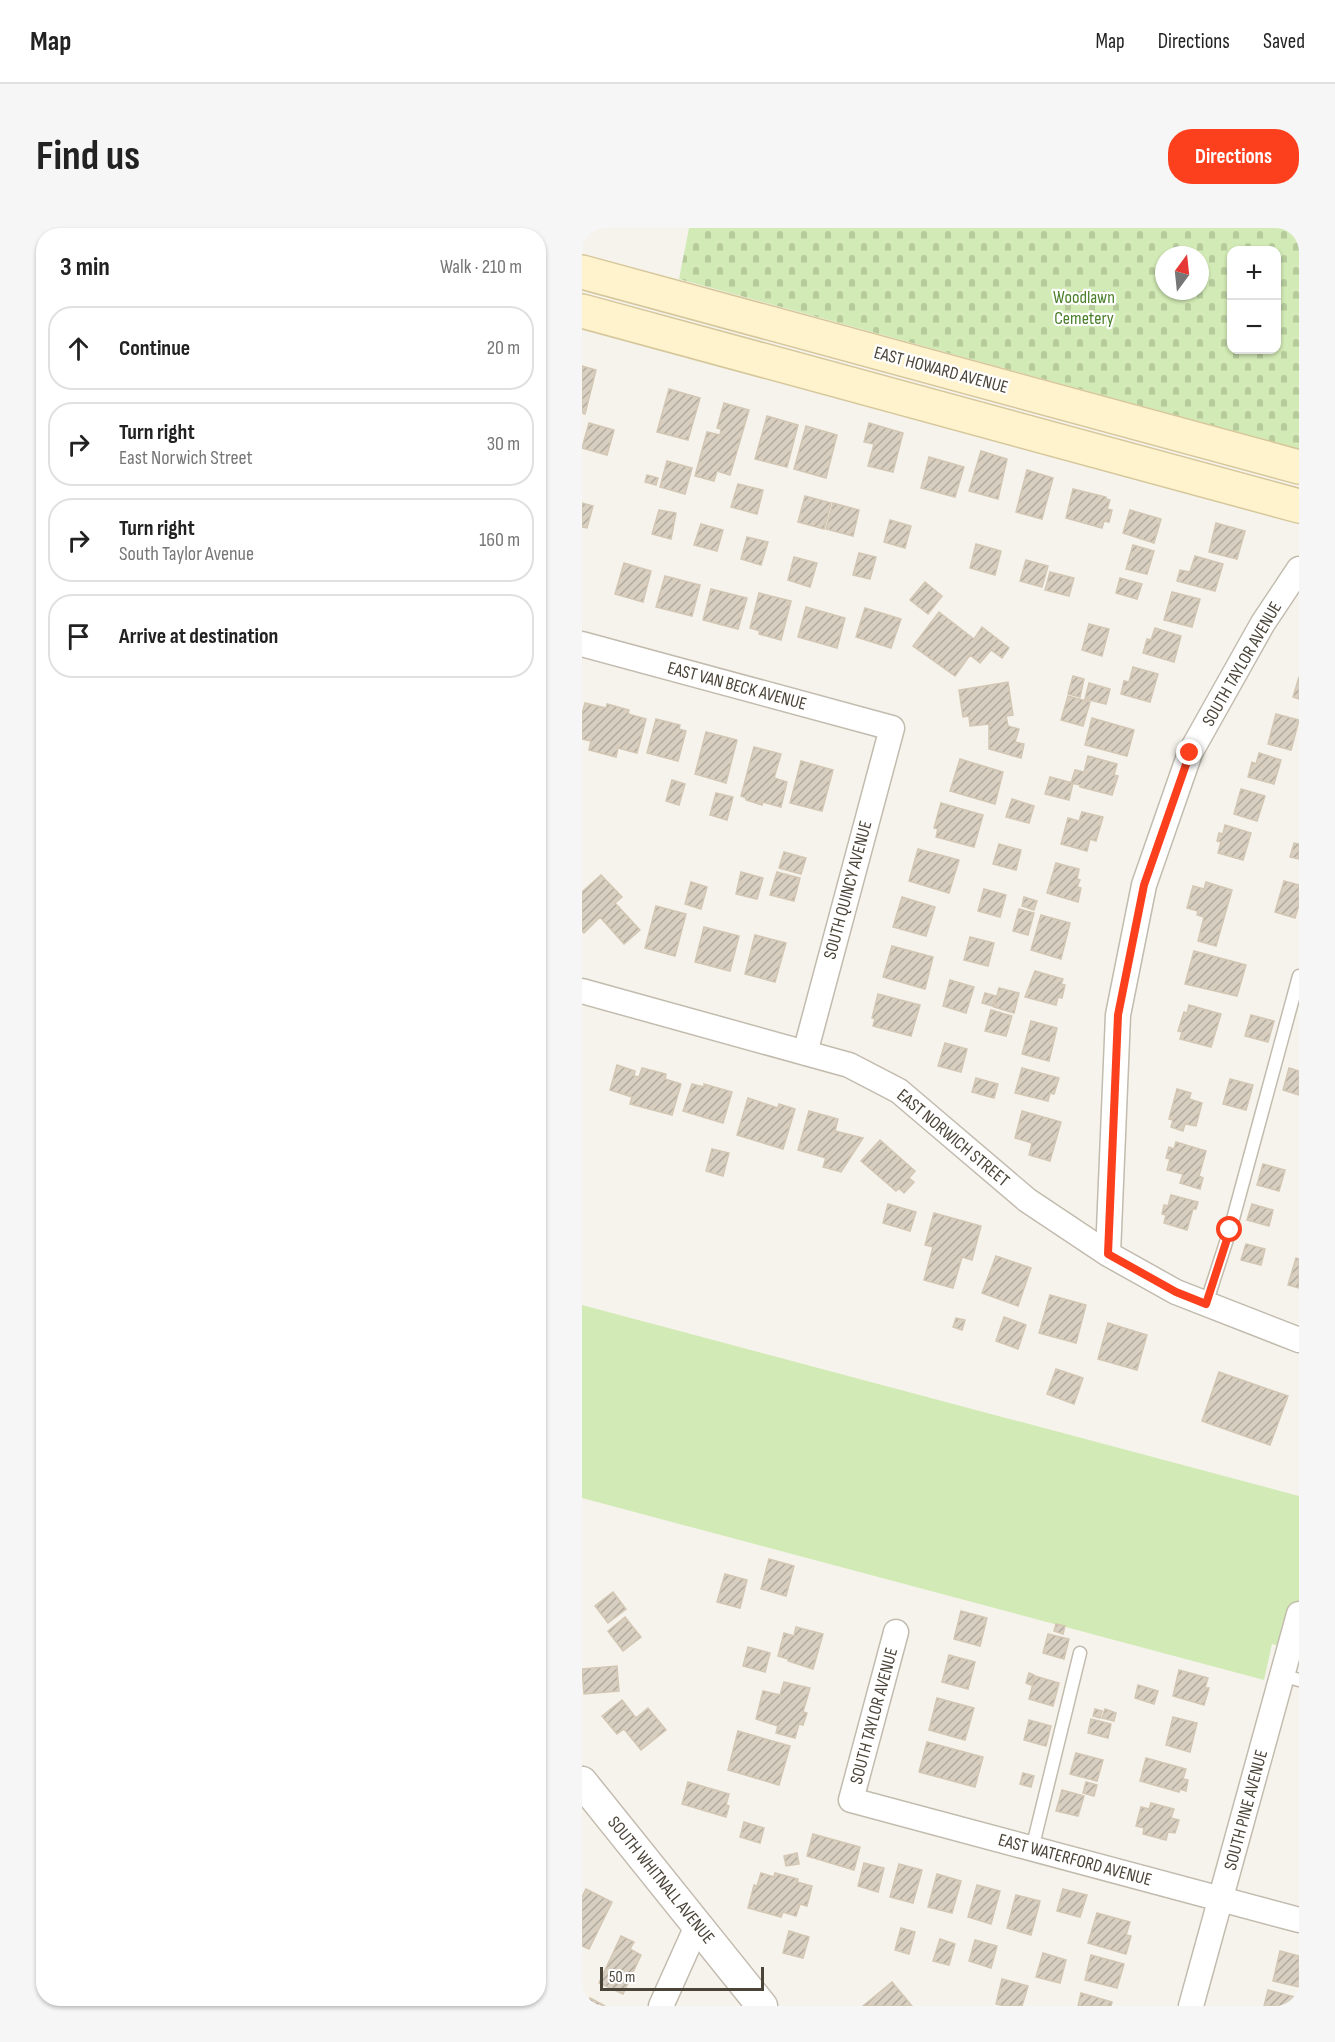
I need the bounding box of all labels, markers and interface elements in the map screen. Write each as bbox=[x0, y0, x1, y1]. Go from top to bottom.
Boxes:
text: Map bbox=[30, 25, 71, 58]
text: Map bbox=[1095, 29, 1125, 54]
text: Directions bbox=[1158, 29, 1230, 54]
text: Saved bbox=[1263, 29, 1305, 54]
button: Directions bbox=[1168, 129, 1299, 184]
text: Find us bbox=[36, 131, 140, 182]
north arrow bbox=[1155, 246, 1209, 300]
map controls bbox=[1227, 246, 1281, 354]
button: + bbox=[1227, 246, 1281, 300]
text: 3 min bbox=[60, 252, 110, 283]
text: Walk · 210 m bbox=[440, 255, 522, 279]
park label: Woodlawn Cemetery bbox=[1053, 287, 1115, 329]
button: − bbox=[1227, 300, 1281, 354]
icon: ahead bbox=[62, 332, 95, 365]
text: Continue bbox=[119, 335, 190, 362]
text: 20 m bbox=[487, 336, 520, 360]
street label: EAST HOWARD AVENUE bbox=[872, 342, 1010, 398]
text: Turn right bbox=[119, 419, 195, 446]
icon: right bbox=[62, 428, 95, 461]
text: 30 m bbox=[487, 432, 520, 456]
text: East Norwich Street bbox=[119, 446, 253, 470]
text: Turn right bbox=[119, 515, 195, 542]
icon: right bbox=[62, 524, 95, 557]
text: 160 m bbox=[479, 528, 520, 552]
text: South Taylor Avenue bbox=[119, 542, 254, 566]
street label: SOUTH TAYLOR AVENUE bbox=[1198, 598, 1286, 730]
icon: arrive bbox=[62, 620, 95, 653]
text: Arrive at destination bbox=[119, 623, 278, 650]
street label: EAST VAN BECK AVENUE bbox=[665, 657, 809, 715]
route end bbox=[1176, 739, 1202, 765]
street label: SOUTH QUINCY AVENUE bbox=[819, 818, 877, 962]
street label: EAST NORWICH STREET bbox=[892, 1085, 1014, 1191]
route start bbox=[1216, 1216, 1242, 1242]
street label: SOUTH TAYLOR AVENUE bbox=[846, 1645, 902, 1787]
street label: SOUTH PINE AVENUE bbox=[1220, 1748, 1272, 1872]
street label: SOUTH WHITNALL AVENUE bbox=[603, 1812, 719, 1948]
street label: EAST WATERFORD AVENUE bbox=[996, 1829, 1154, 1891]
scale bar bbox=[600, 1964, 764, 1992]
text: 50 m bbox=[609, 1968, 635, 1987]

